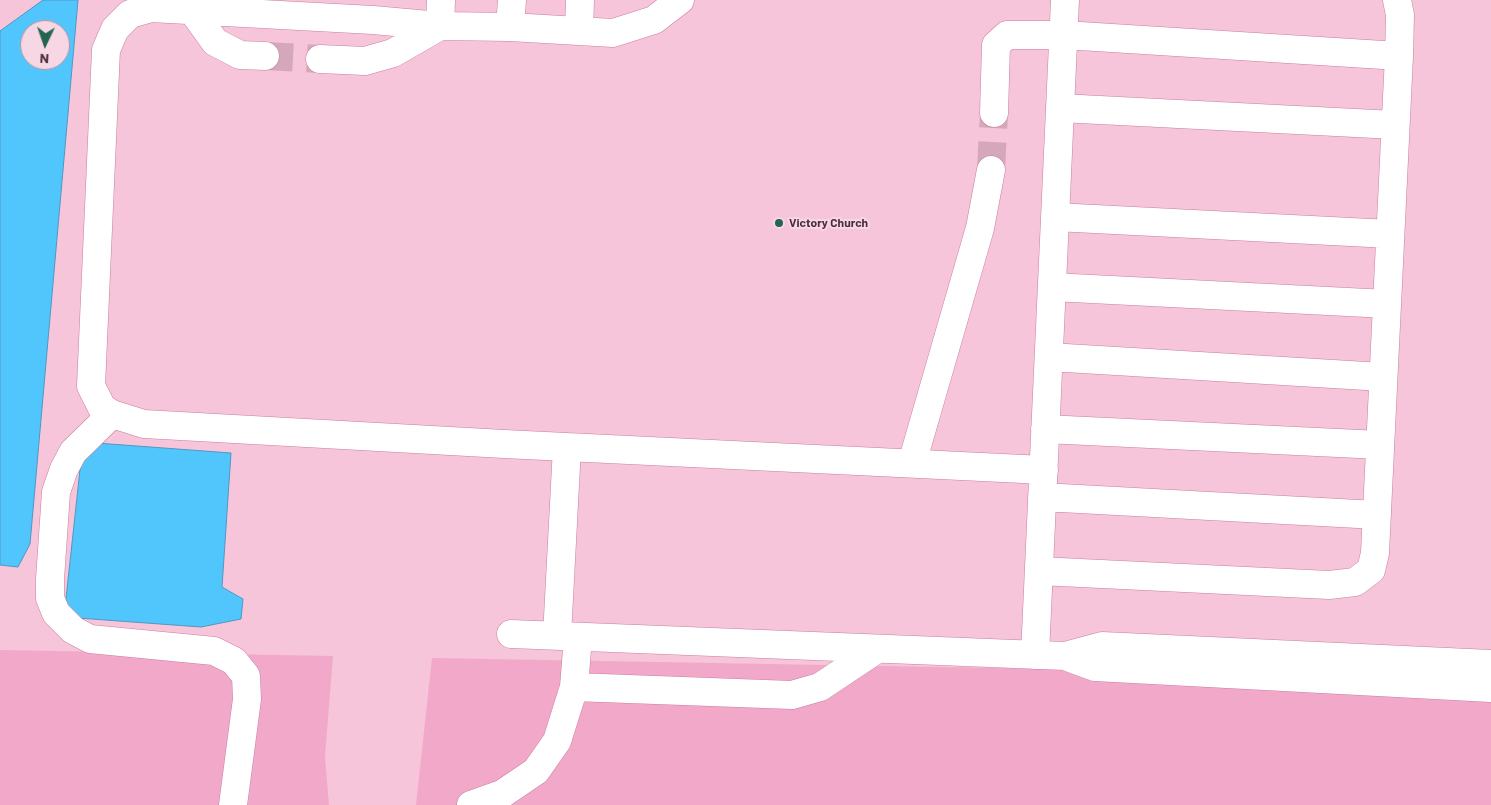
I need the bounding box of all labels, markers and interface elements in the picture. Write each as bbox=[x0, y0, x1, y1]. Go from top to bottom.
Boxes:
north arrow bbox=[20, 20, 70, 70]
text: N bbox=[39, 51, 49, 68]
place label: Victory Church bbox=[789, 216, 868, 230]
marker: Victory Church bbox=[773, 217, 785, 229]

